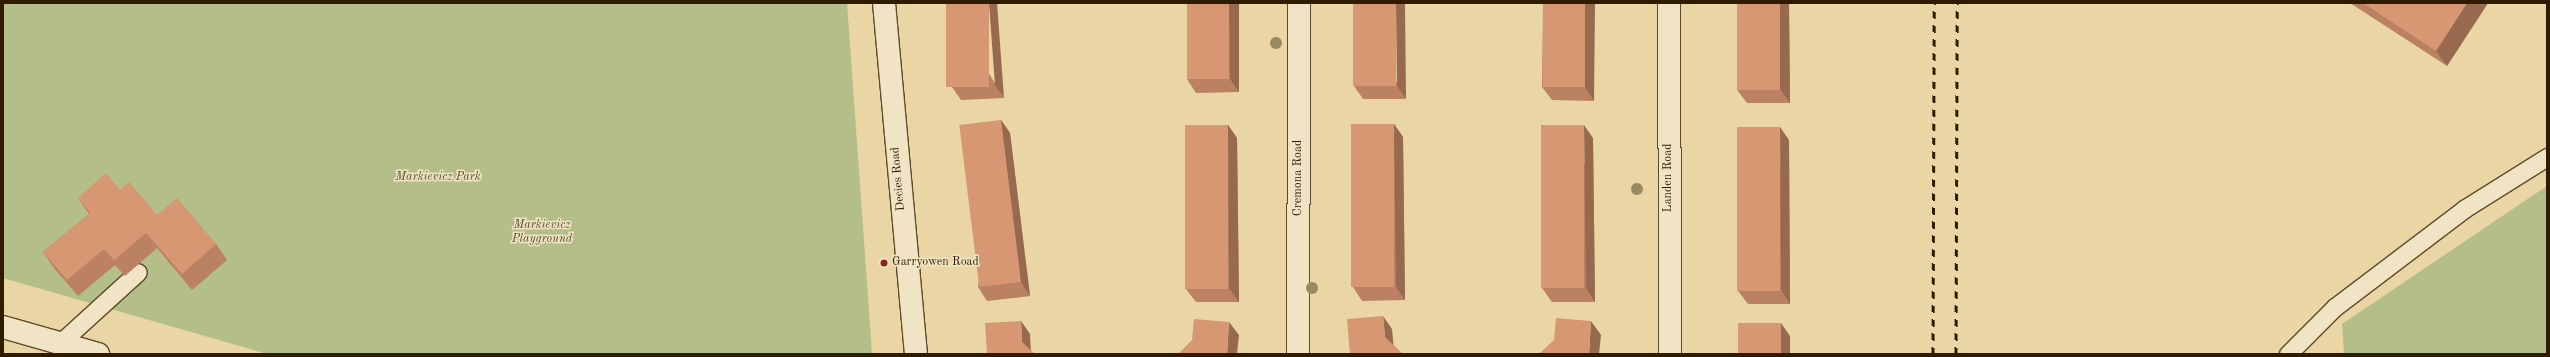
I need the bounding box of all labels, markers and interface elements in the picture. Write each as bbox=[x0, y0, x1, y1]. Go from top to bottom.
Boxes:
street label: Cremona Road bbox=[1292, 140, 1306, 216]
street label: Landen Road bbox=[1662, 144, 1676, 212]
street label: Decies Road bbox=[889, 146, 909, 212]
park label: Markievicz Park bbox=[395, 171, 481, 185]
park label: Markievicz Playground bbox=[512, 219, 572, 247]
place label: Garryowen Road bbox=[892, 256, 979, 270]
marker: Garryowen Road bbox=[879, 258, 889, 268]

